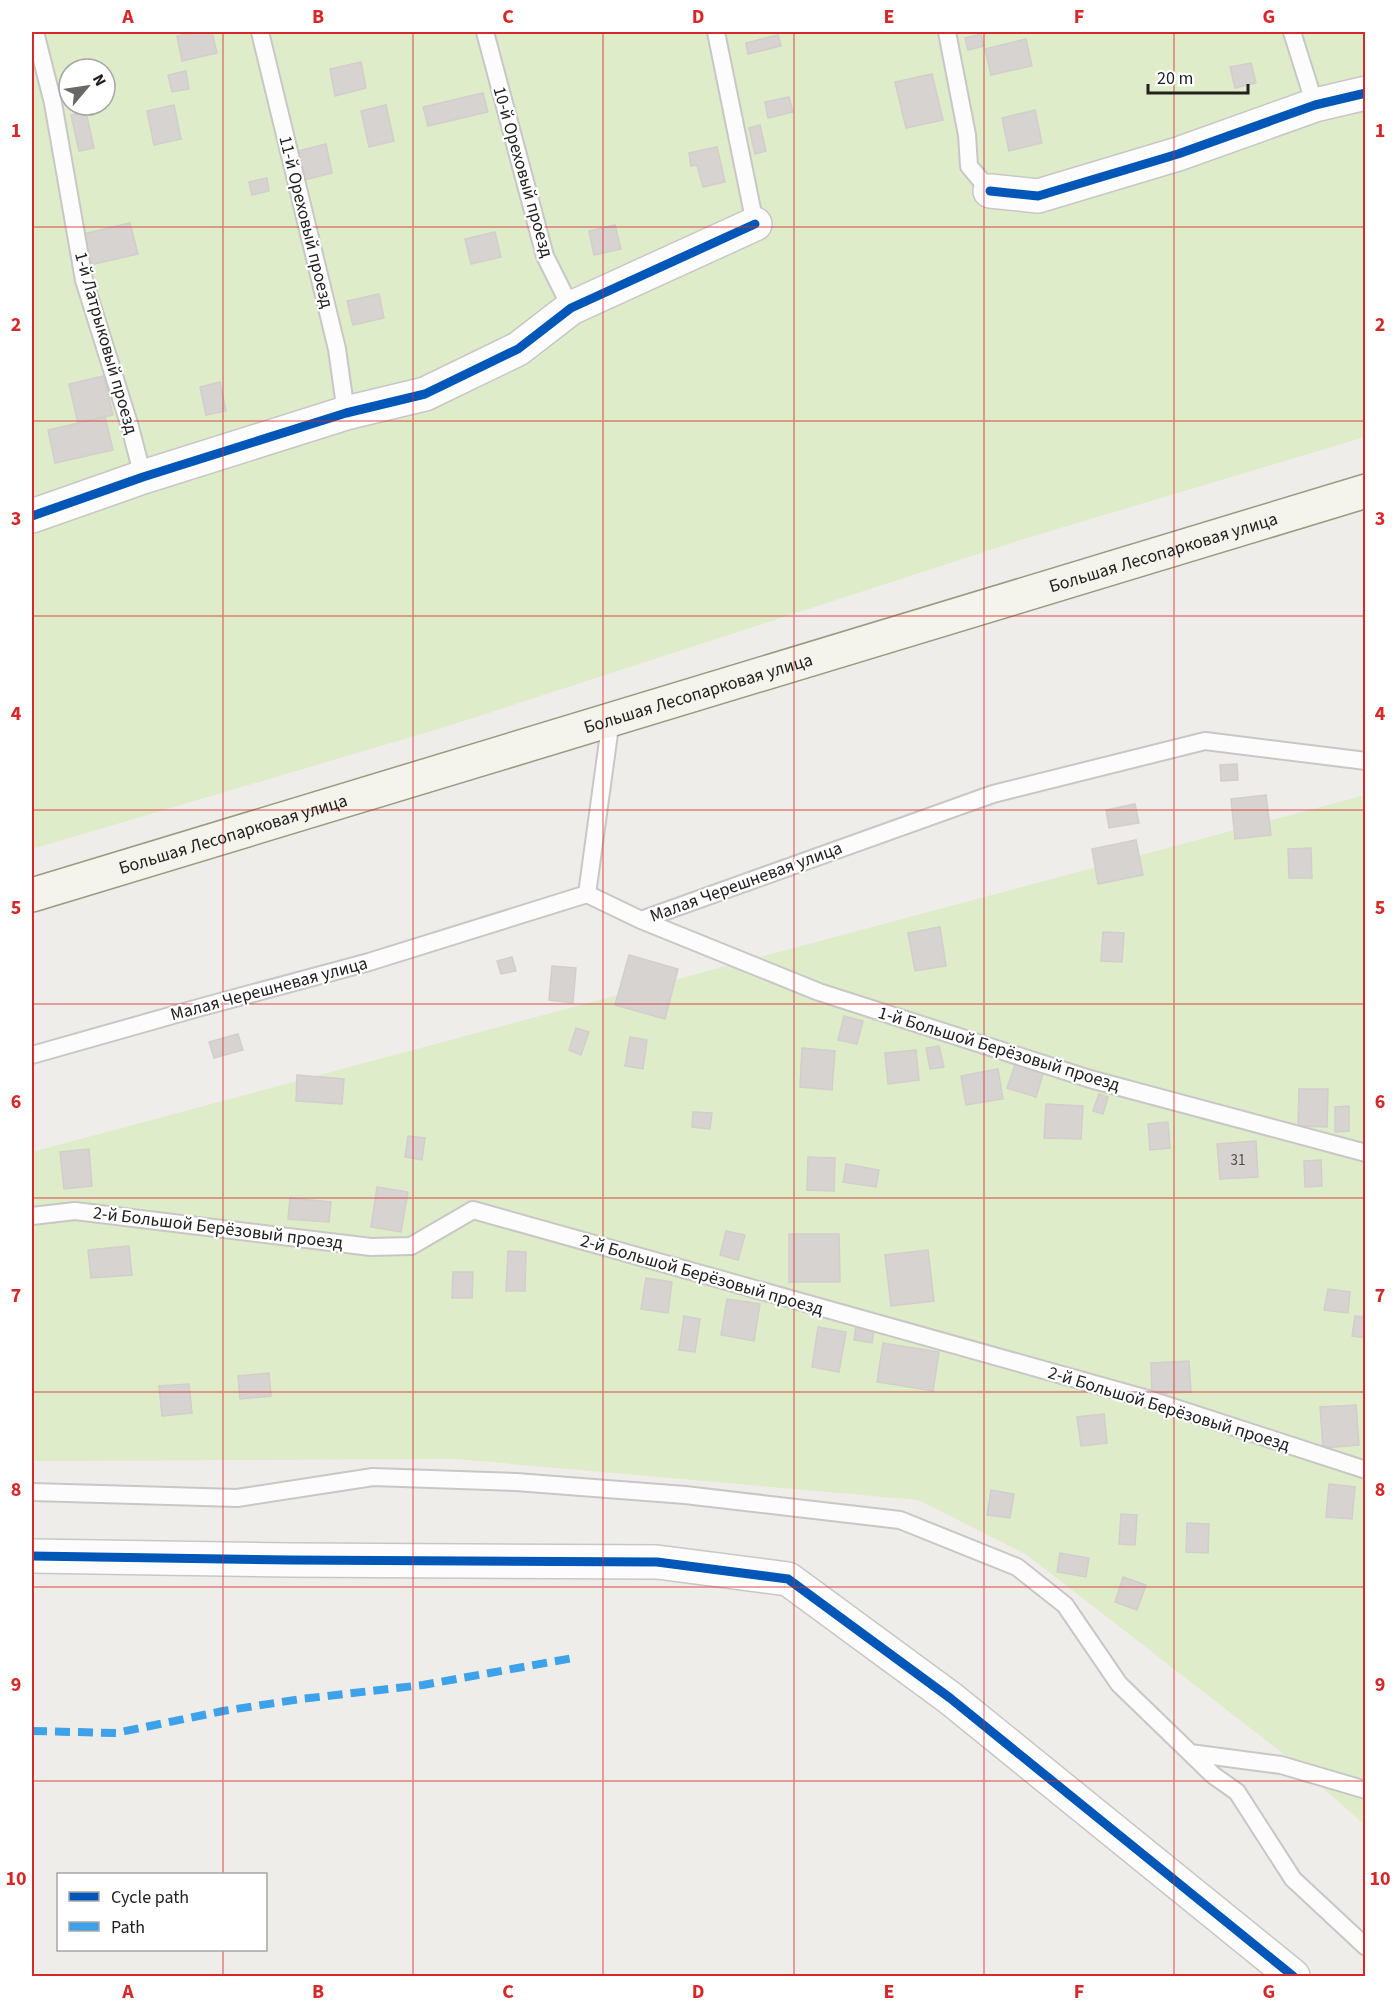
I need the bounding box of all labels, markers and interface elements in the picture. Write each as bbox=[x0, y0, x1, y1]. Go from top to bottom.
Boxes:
text: A bbox=[121, 3, 134, 31]
text: B bbox=[312, 3, 324, 31]
text: C bbox=[502, 3, 514, 31]
text: D bbox=[692, 3, 704, 31]
text: E bbox=[884, 3, 894, 31]
text: F bbox=[1074, 3, 1084, 31]
text: G bbox=[1263, 3, 1275, 31]
north arrow bbox=[57, 57, 117, 117]
scale bar bbox=[1148, 57, 1248, 95]
text: 20 m bbox=[1157, 66, 1193, 91]
text: N bbox=[87, 70, 111, 90]
street label: 10-й Ореховый проезд bbox=[487, 84, 560, 261]
text: 1 bbox=[11, 117, 21, 145]
text: 1 bbox=[1375, 117, 1385, 145]
street label: 11-й Ореховый проезд bbox=[272, 133, 340, 311]
street label: 1-й Латрыковый проезд bbox=[68, 249, 144, 438]
text: 2 bbox=[11, 311, 21, 339]
text: 2 bbox=[1375, 311, 1385, 339]
text: 3 bbox=[11, 505, 21, 533]
text: 3 bbox=[1375, 505, 1385, 533]
street label: Большая Лесопарковая улица bbox=[1046, 506, 1281, 599]
street label: Большая Лесопарковая улица bbox=[581, 647, 816, 740]
text: 4 bbox=[11, 700, 22, 728]
text: 4 bbox=[1375, 700, 1386, 728]
street label: Большая Лесопарковая улица bbox=[116, 788, 350, 881]
street label: Малая Черешневая улица bbox=[646, 836, 846, 928]
text: 5 bbox=[11, 894, 21, 922]
text: 5 bbox=[1375, 894, 1385, 922]
street label: Малая Черешневая улица bbox=[168, 951, 370, 1027]
street label: 1-й Большой Берёзовый проезд bbox=[875, 1000, 1123, 1098]
text: 6 bbox=[11, 1088, 21, 1116]
text: 6 bbox=[1375, 1088, 1385, 1116]
house number: 31 bbox=[1231, 1150, 1245, 1171]
street label: 2-й Большой Берёзовый проезд bbox=[92, 1200, 345, 1256]
street label: 2-й Большой Берёзовый проезд bbox=[578, 1228, 827, 1322]
text: 7 bbox=[11, 1282, 21, 1310]
text: 7 bbox=[1375, 1282, 1385, 1310]
street label: 2-й Большой Берёзовый проезд bbox=[1045, 1360, 1293, 1458]
text: 8 bbox=[11, 1476, 21, 1504]
text: 8 bbox=[1375, 1476, 1385, 1504]
text: 9 bbox=[11, 1671, 21, 1699]
text: 9 bbox=[1375, 1671, 1385, 1699]
text: 10 bbox=[5, 1865, 27, 1893]
text: 10 bbox=[1369, 1865, 1391, 1893]
legend bbox=[57, 1873, 267, 1951]
text: Cycle path bbox=[111, 1885, 189, 1910]
text: Path bbox=[111, 1915, 145, 1940]
text: A bbox=[121, 1978, 134, 2006]
text: B bbox=[312, 1978, 324, 2006]
text: C bbox=[502, 1978, 514, 2006]
text: D bbox=[692, 1978, 704, 2006]
text: E bbox=[884, 1978, 894, 2006]
text: F bbox=[1074, 1978, 1084, 2006]
text: G bbox=[1263, 1978, 1275, 2006]

